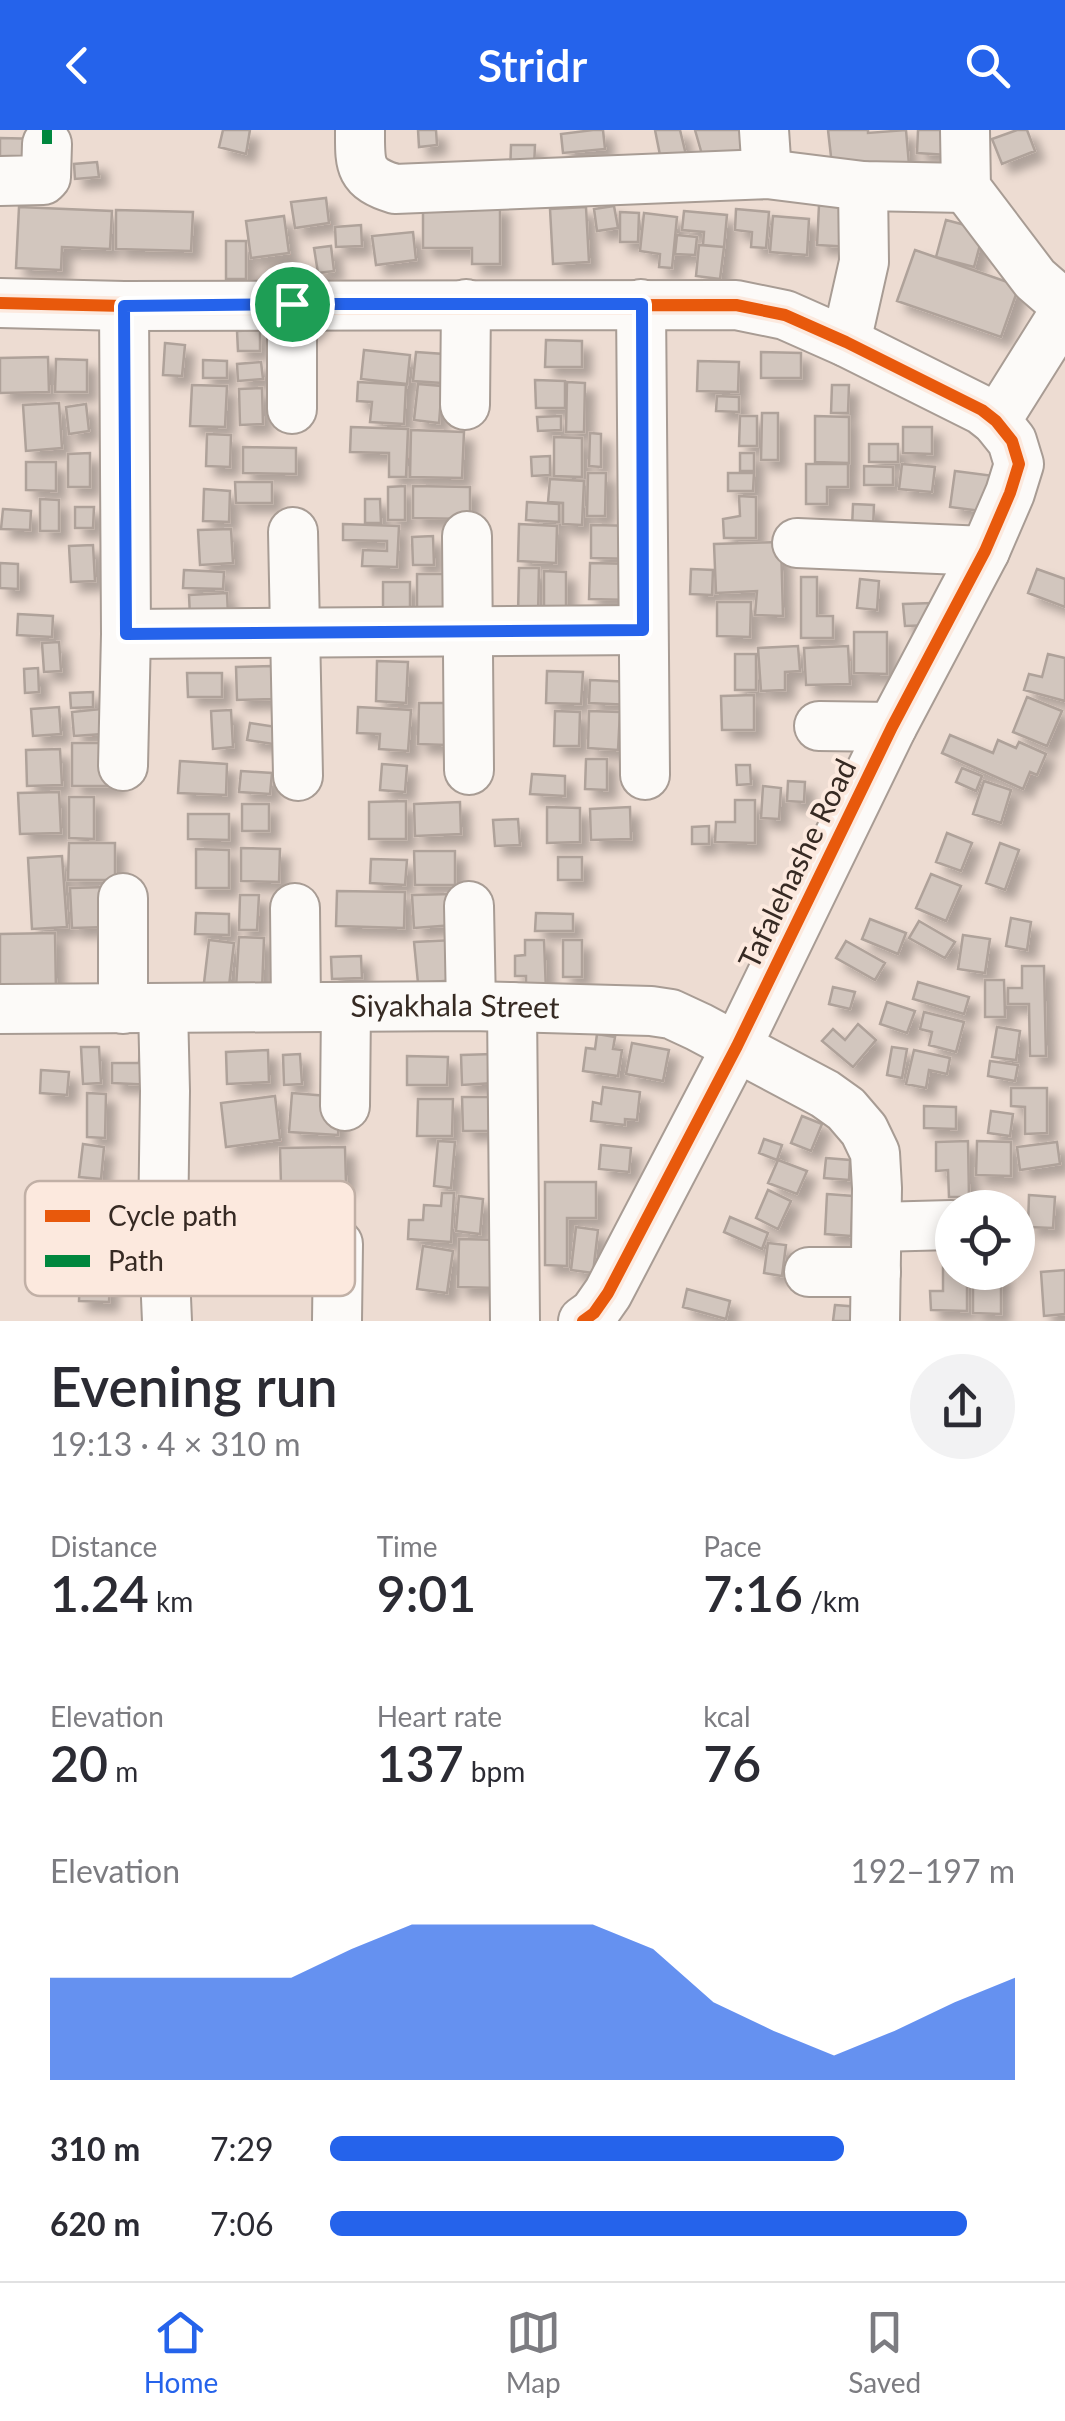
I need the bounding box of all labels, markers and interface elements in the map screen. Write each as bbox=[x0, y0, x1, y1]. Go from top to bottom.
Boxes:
icon: back bbox=[50, 38, 105, 93]
text: Stridr bbox=[478, 38, 587, 92]
icon: search bbox=[960, 38, 1015, 93]
pin bbox=[250, 262, 335, 347]
icon: arrive bbox=[265, 277, 320, 332]
street label: Tafalehashe Road bbox=[730, 752, 863, 974]
street label: Siyakhala Street bbox=[350, 986, 560, 1024]
legend bbox=[25, 1181, 355, 1296]
map controls bbox=[935, 1190, 1035, 1290]
button: locate bbox=[935, 1190, 1035, 1290]
text: Cycle path bbox=[108, 1198, 237, 1232]
text: Path bbox=[108, 1243, 164, 1277]
text: Evening run bbox=[50, 1353, 338, 1419]
button: share bbox=[910, 1354, 1015, 1459]
text: 19:13 · 4 × 310 m bbox=[50, 1424, 301, 1463]
text: Distance bbox=[50, 1529, 157, 1563]
text: Time bbox=[377, 1529, 438, 1563]
text: Pace bbox=[703, 1529, 762, 1563]
text: 1.24 bbox=[50, 1563, 149, 1623]
text: 9:01 bbox=[377, 1563, 476, 1623]
text: 7:16 bbox=[703, 1563, 803, 1623]
text: km bbox=[149, 1584, 193, 1618]
text: /km bbox=[803, 1584, 860, 1618]
text: Elevation bbox=[50, 1699, 164, 1733]
text: Heart rate bbox=[377, 1699, 502, 1733]
text: kcal bbox=[703, 1699, 751, 1733]
text: 20 bbox=[50, 1733, 108, 1793]
text: 137 bbox=[377, 1733, 464, 1793]
text: 76 bbox=[703, 1733, 761, 1793]
text: m bbox=[108, 1754, 138, 1788]
text: bpm bbox=[464, 1754, 525, 1788]
text: Elevation bbox=[50, 1851, 180, 1890]
text: 192–197 m bbox=[851, 1851, 1015, 1890]
text: 310 m bbox=[50, 2129, 140, 2168]
text: 7:29 bbox=[210, 2129, 274, 2168]
text: 620 m bbox=[50, 2204, 140, 2243]
text: 7:06 bbox=[210, 2204, 274, 2243]
tab: Home bbox=[144, 2305, 218, 2399]
tab: Map bbox=[506, 2305, 561, 2399]
tab: Saved bbox=[848, 2305, 921, 2399]

